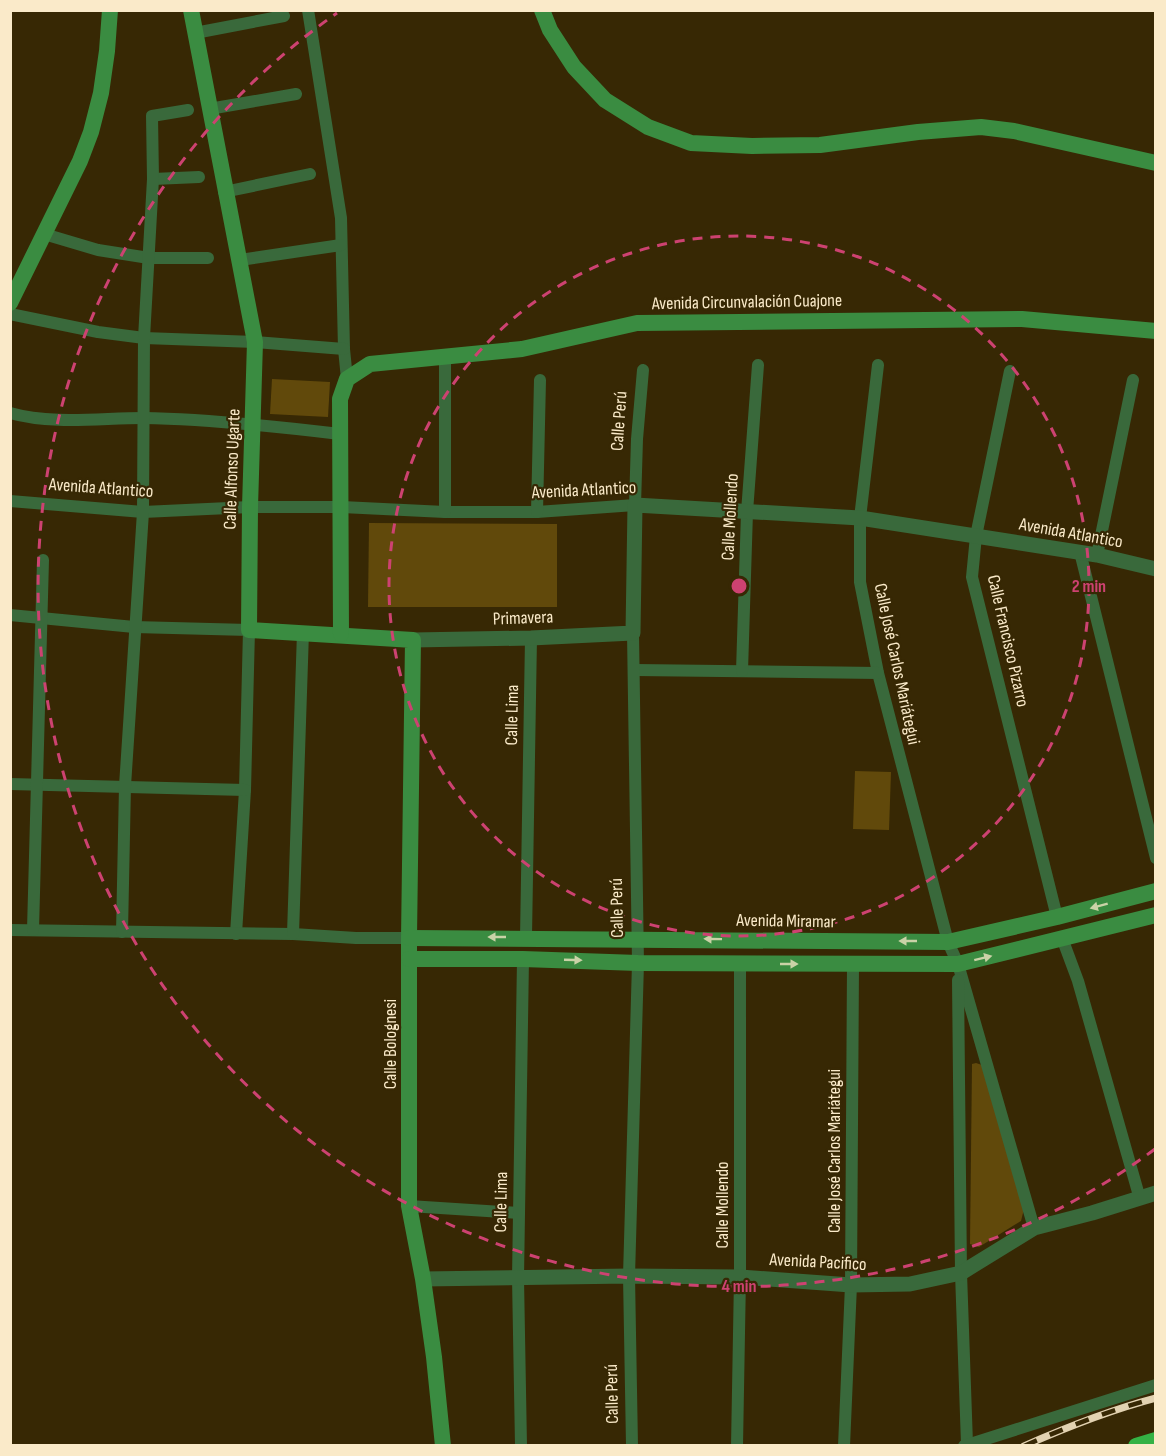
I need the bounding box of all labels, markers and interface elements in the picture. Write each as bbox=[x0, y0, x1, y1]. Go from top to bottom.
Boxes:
street label: Avenida Circunvalación Cuajone bbox=[651, 290, 842, 314]
street label: Calle Perú bbox=[606, 391, 632, 451]
street label: Calle Alfonso Ugarte bbox=[219, 408, 245, 530]
street label: Calle Mollendo bbox=[717, 473, 743, 561]
street label: Avenida Atlantico bbox=[47, 474, 154, 502]
street label: Avenida Atlantico bbox=[530, 477, 637, 503]
street label: Avenida Atlantico bbox=[1017, 513, 1124, 552]
street label: Calle Francisco Pizarro bbox=[983, 573, 1033, 709]
centre of rings bbox=[729, 576, 749, 596]
text: 2 min bbox=[1072, 576, 1106, 597]
street label: Calle José Carlos Mariátegui bbox=[870, 581, 924, 747]
street label: Primavera bbox=[492, 606, 554, 630]
street label: Calle Lima bbox=[501, 684, 523, 746]
street label: Calle Perú bbox=[606, 878, 628, 938]
one-way arrow bbox=[1090, 902, 1108, 912]
street label: Avenida Miramar bbox=[735, 910, 836, 932]
one-way arrow bbox=[488, 932, 507, 942]
one-way arrow bbox=[704, 934, 723, 944]
one-way arrow bbox=[899, 936, 918, 946]
one-way arrow bbox=[974, 952, 992, 962]
one-way arrow bbox=[563, 956, 582, 965]
one-way arrow bbox=[779, 959, 798, 969]
street label: Calle Bolognesi bbox=[380, 999, 401, 1089]
street label: Calle José Carlos Mariátegui bbox=[824, 1069, 845, 1233]
street label: Calle Mollendo bbox=[712, 1162, 733, 1248]
street label: Calle Lima bbox=[490, 1171, 512, 1233]
street label: Avenida Pacifico bbox=[768, 1249, 867, 1275]
text: 4 min bbox=[722, 1276, 756, 1297]
street label: Calle Perú bbox=[601, 1364, 623, 1424]

